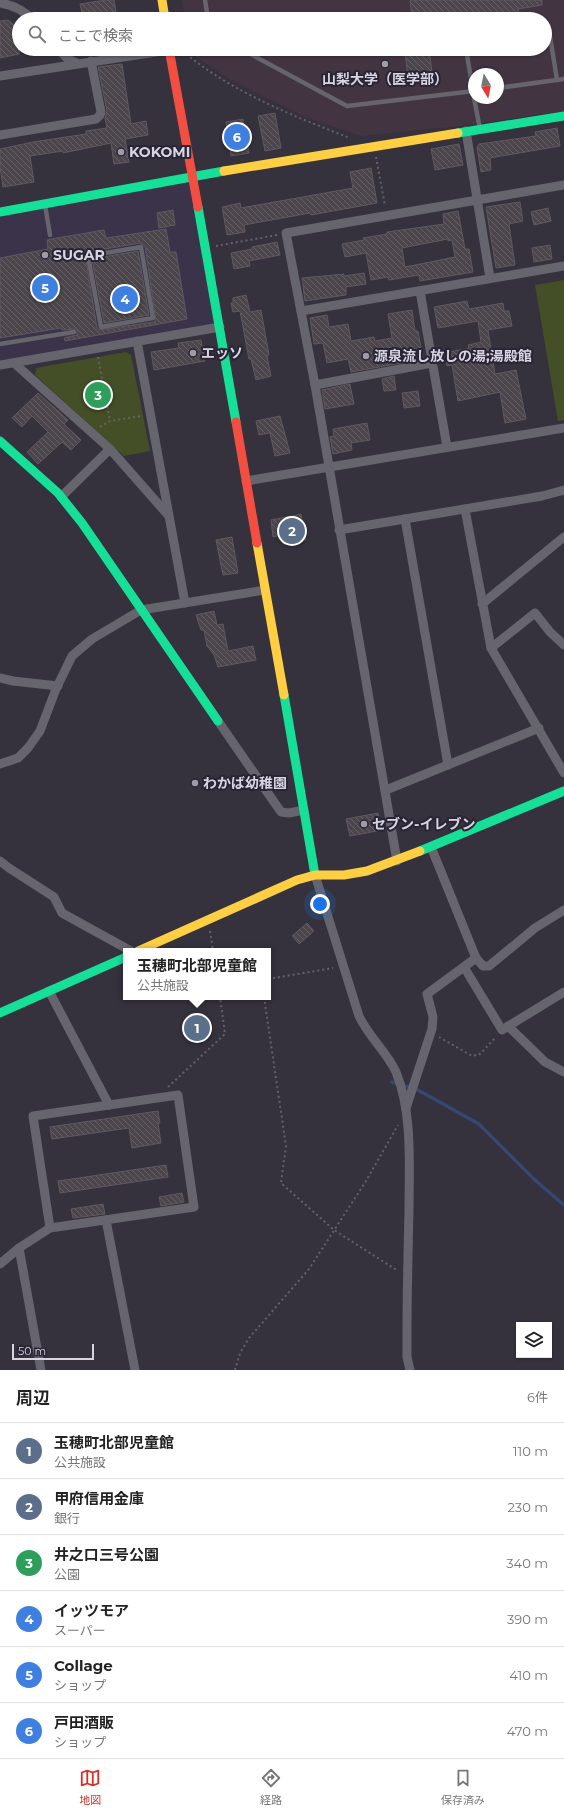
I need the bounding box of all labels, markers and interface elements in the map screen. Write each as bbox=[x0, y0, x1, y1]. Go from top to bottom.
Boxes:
search box bbox=[12, 12, 552, 56]
icon: search bbox=[26, 23, 48, 45]
text: ここで検索 bbox=[58, 26, 133, 45]
marker: 山梨大学（医学部） bbox=[380, 59, 390, 69]
north arrow bbox=[468, 68, 504, 104]
place label: 山梨大学（医学部） bbox=[322, 70, 448, 88]
pin: 6 bbox=[224, 122, 250, 152]
place label: KOKOMI bbox=[129, 143, 190, 161]
marker: KOKOMI bbox=[116, 147, 126, 157]
place label: SUGAR bbox=[53, 246, 105, 264]
marker: SUGAR bbox=[40, 250, 50, 260]
pin: 5 bbox=[32, 273, 58, 303]
pin: 4 bbox=[112, 284, 138, 314]
place label: エッソ bbox=[201, 344, 243, 362]
place label: 源泉流し放しの湯;湯殿館 bbox=[374, 347, 532, 365]
marker: エッソ bbox=[188, 348, 198, 358]
marker: 源泉流し放しの湯;湯殿館 bbox=[361, 351, 371, 361]
pin: 3 bbox=[85, 380, 111, 410]
pin: 2 bbox=[279, 516, 305, 546]
place label: わかば幼稚園 bbox=[203, 774, 287, 792]
marker: わかば幼稚園 bbox=[190, 778, 200, 788]
place label: セブン-イレブン bbox=[372, 815, 475, 833]
marker: セブン-イレブン bbox=[359, 819, 369, 829]
your location bbox=[310, 894, 330, 914]
popup bbox=[123, 948, 271, 1000]
text: 玉穂町北部児童館 bbox=[137, 956, 257, 975]
text: 公共施設 bbox=[137, 977, 189, 993]
pin: 1 bbox=[184, 1013, 210, 1043]
map controls bbox=[516, 1322, 552, 1358]
button: layers bbox=[516, 1322, 552, 1358]
scale bar bbox=[12, 1342, 94, 1361]
text: 50 m bbox=[18, 1344, 46, 1358]
text: 周辺 bbox=[16, 1388, 50, 1408]
text: 6件 bbox=[527, 1389, 548, 1405]
text: 玉穂町北部児童館 bbox=[54, 1433, 174, 1452]
text: 1 bbox=[26, 1443, 32, 1459]
text: 110 m bbox=[513, 1443, 548, 1459]
text: 公共施設 bbox=[54, 1454, 106, 1470]
text: 甲府信用金庫 bbox=[54, 1489, 144, 1508]
text: 2 bbox=[25, 1499, 33, 1515]
text: 230 m bbox=[507, 1499, 548, 1515]
text: 銀行 bbox=[54, 1510, 80, 1526]
text: 井之口三号公園 bbox=[54, 1545, 159, 1564]
text: 3 bbox=[25, 1555, 33, 1571]
text: 340 m bbox=[506, 1555, 548, 1571]
text: 公園 bbox=[54, 1566, 80, 1582]
text: イッツモア bbox=[54, 1601, 129, 1620]
text: 4 bbox=[25, 1611, 33, 1627]
text: 390 m bbox=[507, 1611, 548, 1627]
text: スーパー bbox=[54, 1622, 106, 1638]
text: Collage bbox=[54, 1656, 113, 1675]
text: 5 bbox=[25, 1667, 33, 1683]
text: 410 m bbox=[509, 1667, 548, 1683]
text: ショップ bbox=[54, 1677, 106, 1693]
text: 戸田酒販 bbox=[54, 1713, 114, 1732]
text: 6 bbox=[25, 1723, 33, 1739]
text: 470 m bbox=[507, 1723, 548, 1739]
text: ショップ bbox=[54, 1734, 106, 1750]
tab: 地図 bbox=[79, 1767, 101, 1807]
tab: 経路 bbox=[260, 1767, 282, 1807]
tab: 保存済み bbox=[441, 1767, 485, 1807]

